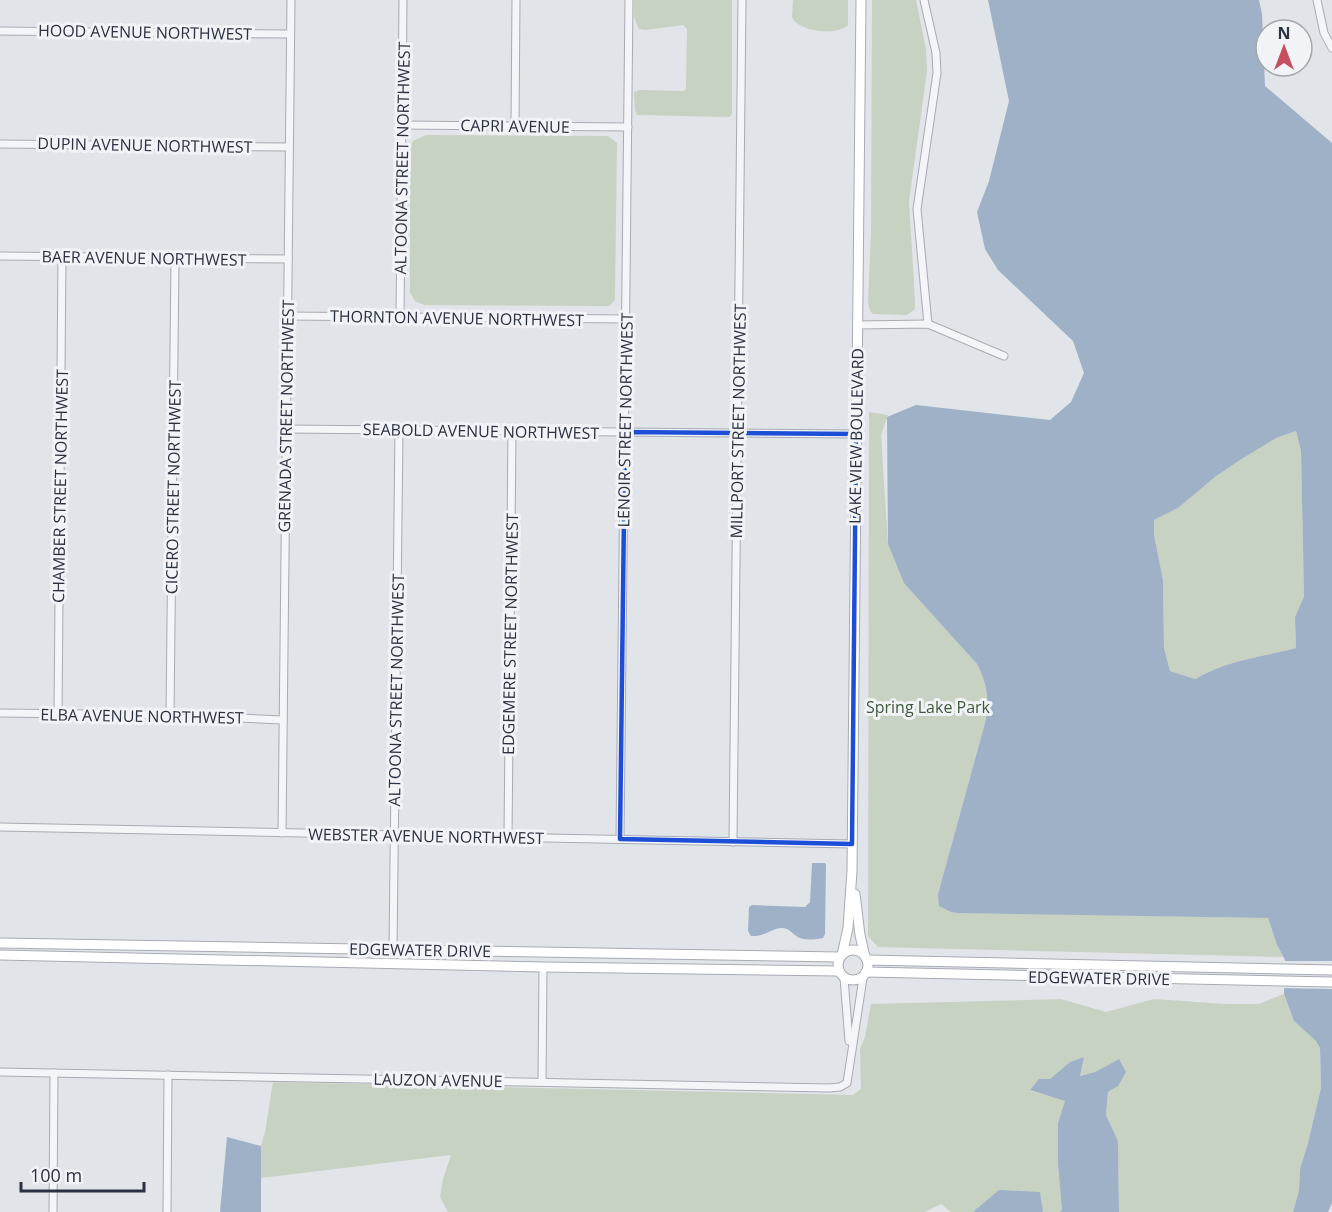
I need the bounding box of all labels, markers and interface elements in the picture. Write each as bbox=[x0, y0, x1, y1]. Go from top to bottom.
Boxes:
north arrow bbox=[1254, 18, 1314, 78]
street label: HOOD AVENUE NORTHWEST bbox=[38, 19, 252, 45]
text: N bbox=[1277, 22, 1291, 44]
street label: ALTOONA STREET NORTHWEST bbox=[389, 41, 415, 275]
street label: CAPRI AVENUE bbox=[460, 114, 570, 138]
street label: DUPIN AVENUE NORTHWEST bbox=[37, 132, 253, 158]
street label: BAER AVENUE NORTHWEST bbox=[41, 245, 247, 271]
street label: GRENADA STREET NORTHWEST bbox=[273, 299, 299, 533]
street label: MILLPORT STREET NORTHWEST bbox=[725, 303, 751, 539]
street label: THORNTON AVENUE NORTHWEST bbox=[330, 305, 584, 331]
street label: LENOIR STREET NORTHWEST bbox=[612, 312, 638, 528]
street label: LAKE VIEW BOULEVARD bbox=[843, 348, 869, 524]
street label: CHAMBER STREET NORTHWEST bbox=[47, 369, 73, 603]
street label: CICERO STREET NORTHWEST bbox=[160, 379, 186, 594]
street label: SEABOLD AVENUE NORTHWEST bbox=[363, 418, 599, 444]
street label: EDGEMERE STREET NORTHWEST bbox=[497, 513, 523, 755]
street label: ALTOONA STREET NORTHWEST bbox=[383, 573, 409, 807]
park label: Spring Lake Park bbox=[866, 696, 991, 718]
street label: ELBA AVENUE NORTHWEST bbox=[40, 703, 244, 729]
street label: WEBSTER AVENUE NORTHWEST bbox=[308, 823, 544, 849]
street label: EDGEWATER DRIVE bbox=[349, 938, 491, 962]
street label: EDGEWATER DRIVE bbox=[1028, 966, 1170, 990]
street label: LAUZON AVENUE bbox=[373, 1068, 503, 1092]
scale bar bbox=[21, 1155, 144, 1193]
text: 100 m bbox=[30, 1163, 82, 1187]

